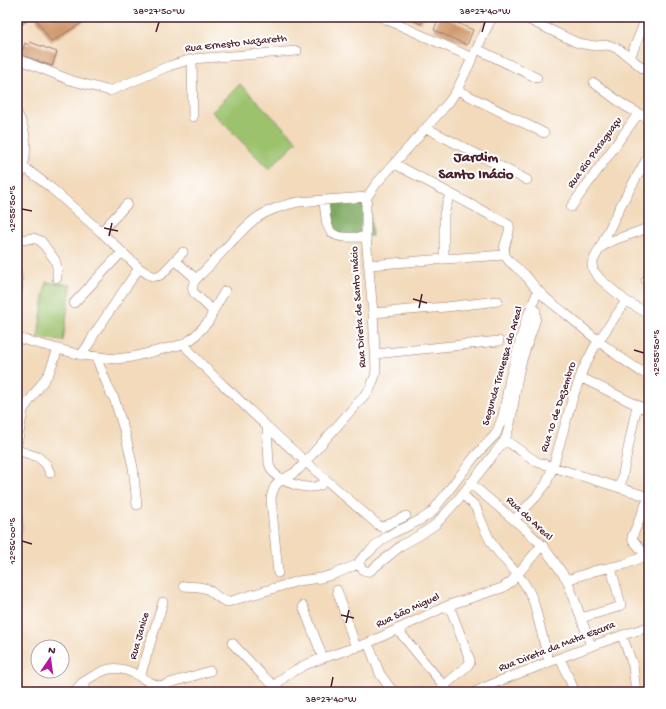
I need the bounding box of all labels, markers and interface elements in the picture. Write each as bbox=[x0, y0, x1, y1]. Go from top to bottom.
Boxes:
text: 38°27'50"W bbox=[132, 6, 185, 18]
text: 38°27'40"W bbox=[459, 6, 511, 18]
street label: Rua Ernesto Nazareth bbox=[184, 33, 288, 55]
street label: Rua Rio Paraguaçu bbox=[565, 115, 625, 191]
district label: Jardim Santo Inácio bbox=[438, 149, 514, 184]
text: 12°55'50"S bbox=[7, 186, 19, 233]
street label: Rua Direta de Santo Inácio bbox=[349, 246, 369, 368]
street label: Segunda Travessa do Areal bbox=[480, 304, 526, 427]
text: 12°55'50"S bbox=[651, 330, 663, 377]
street label: Rua 10 de Dezembro bbox=[539, 360, 579, 454]
street label: Rua do Areal bbox=[503, 494, 555, 544]
text: 12°56'00"S bbox=[7, 517, 19, 565]
street label: Rua São Miguel bbox=[374, 591, 442, 631]
street label: Rua Janice bbox=[128, 611, 153, 661]
street label: Rua Direta da Mata Escura bbox=[497, 619, 618, 675]
north arrow bbox=[30, 639, 70, 679]
text: N bbox=[47, 645, 57, 658]
text: 38°27'40"W bbox=[305, 694, 357, 706]

